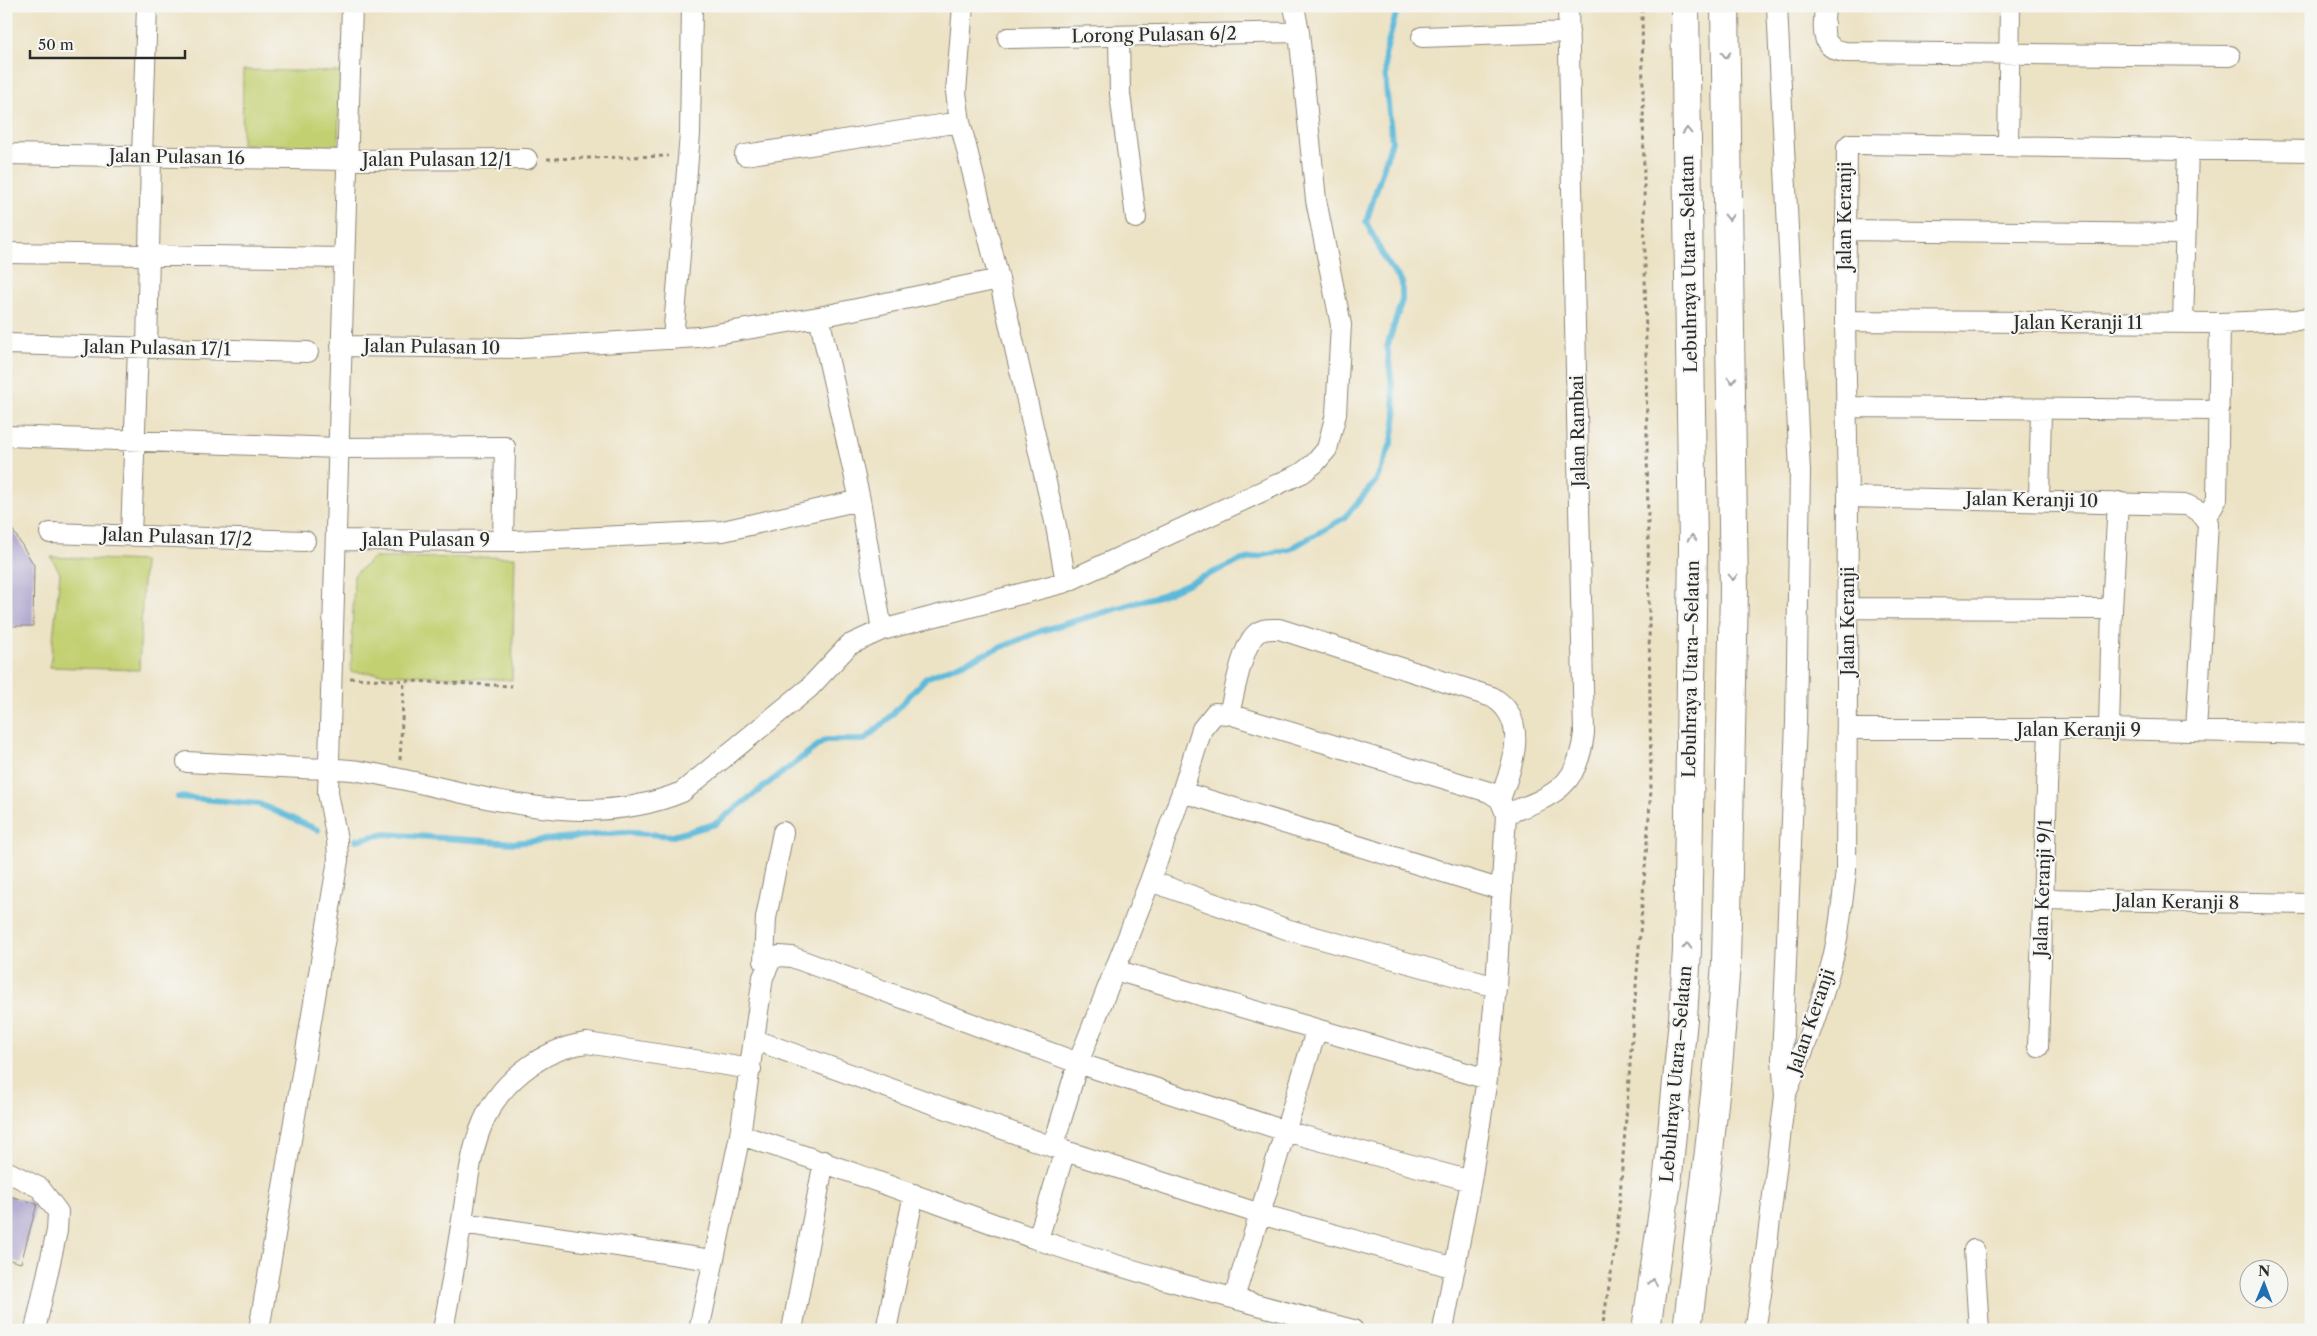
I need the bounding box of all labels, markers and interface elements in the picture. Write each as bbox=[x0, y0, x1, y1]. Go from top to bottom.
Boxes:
street label: Lorong Pulasan 6/2 bbox=[1071, 23, 1237, 47]
scale bar bbox=[30, 28, 185, 60]
text: 50 m bbox=[38, 35, 74, 54]
one-way arrow bbox=[1721, 52, 1731, 59]
one-way arrow bbox=[1682, 127, 1693, 135]
street label: Jalan Pulasan 16 bbox=[106, 145, 245, 169]
street label: Jalan Pulasan 12/1 bbox=[359, 149, 512, 171]
street label: Lebuhraya Utara–Selatan bbox=[1676, 155, 1702, 373]
street label: Jalan Keranji bbox=[1834, 161, 1856, 274]
one-way arrow bbox=[1723, 214, 1734, 222]
street label: Jalan Keranji 11 bbox=[2011, 312, 2143, 334]
street label: Jalan Pulasan 10 bbox=[360, 335, 501, 359]
street label: Jalan Pulasan 17/1 bbox=[80, 336, 231, 360]
street label: Jalan Rambai bbox=[1566, 374, 1590, 490]
one-way arrow bbox=[1726, 376, 1737, 384]
street label: Jalan Keranji 10 bbox=[1962, 488, 2099, 512]
street label: Jalan Pulasan 17/2 bbox=[98, 523, 253, 551]
street label: Jalan Pulasan 9 bbox=[359, 529, 490, 551]
one-way arrow bbox=[1687, 534, 1698, 542]
street label: Lebuhraya Utara–Selatan bbox=[1678, 560, 1704, 778]
street label: Jalan Keranji bbox=[1837, 566, 1859, 679]
one-way arrow bbox=[1728, 574, 1739, 582]
street label: Jalan Keranji 9 bbox=[2014, 719, 2141, 741]
street label: Jalan Keranji 9/1 bbox=[2029, 818, 2056, 960]
street label: Jalan Keranji 8 bbox=[2112, 890, 2239, 914]
one-way arrow bbox=[1682, 942, 1692, 950]
street label: Lebuhraya Utara–Selatan bbox=[1656, 965, 1696, 1183]
street label: Jalan Keranji bbox=[1782, 965, 1839, 1079]
north arrow bbox=[2240, 1258, 2290, 1308]
text: N bbox=[2258, 1262, 2270, 1280]
one-way arrow bbox=[1647, 1277, 1658, 1285]

